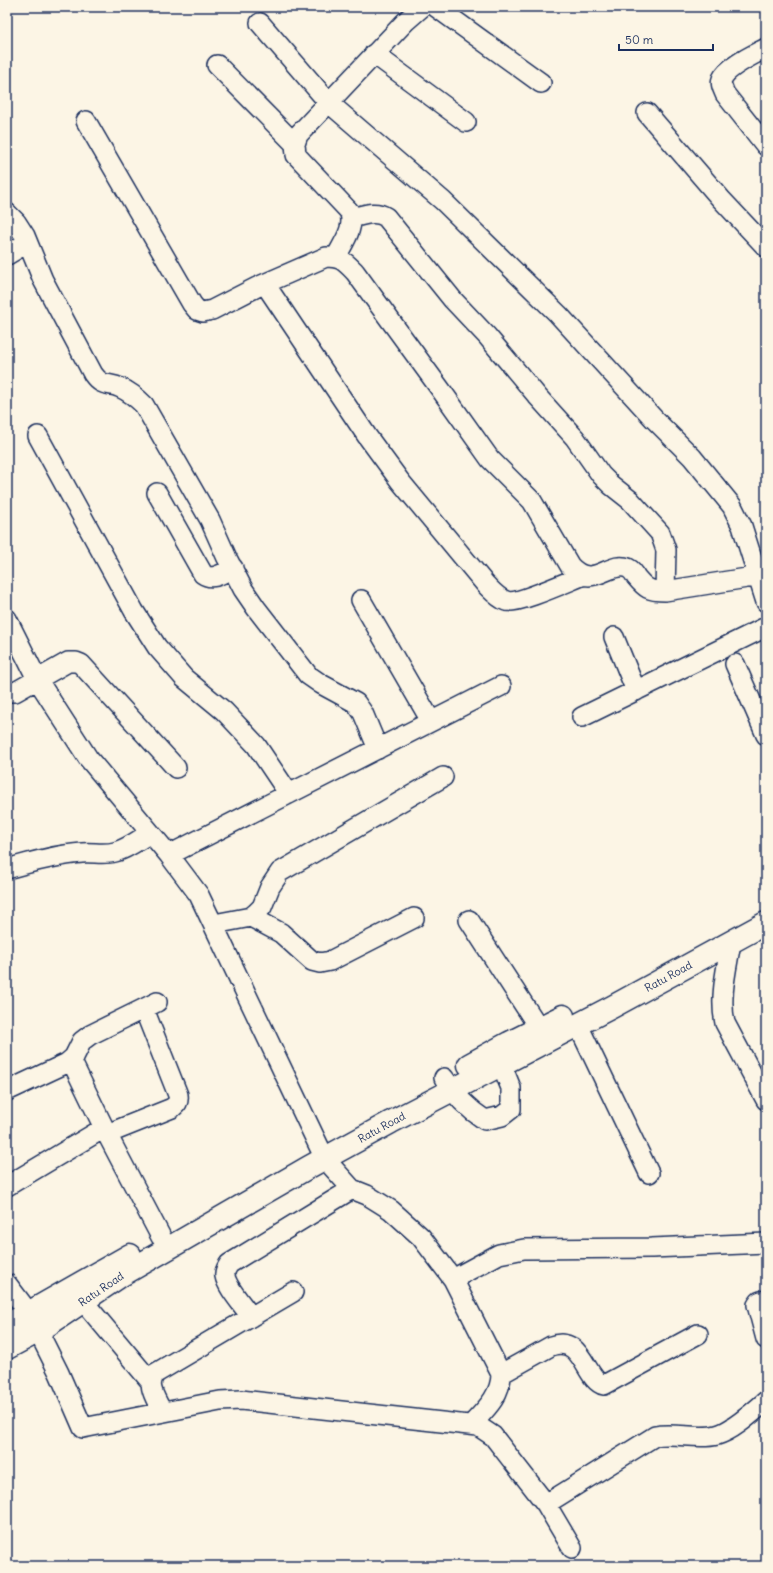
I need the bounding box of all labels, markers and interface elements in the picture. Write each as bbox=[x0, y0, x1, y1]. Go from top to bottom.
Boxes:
scale bar bbox=[619, 26, 713, 52]
text: 50 m bbox=[625, 32, 654, 47]
street label: Ratu Road bbox=[642, 958, 695, 995]
street label: Ratu Road bbox=[355, 1109, 408, 1146]
street label: Ratu Road bbox=[76, 1269, 127, 1309]

